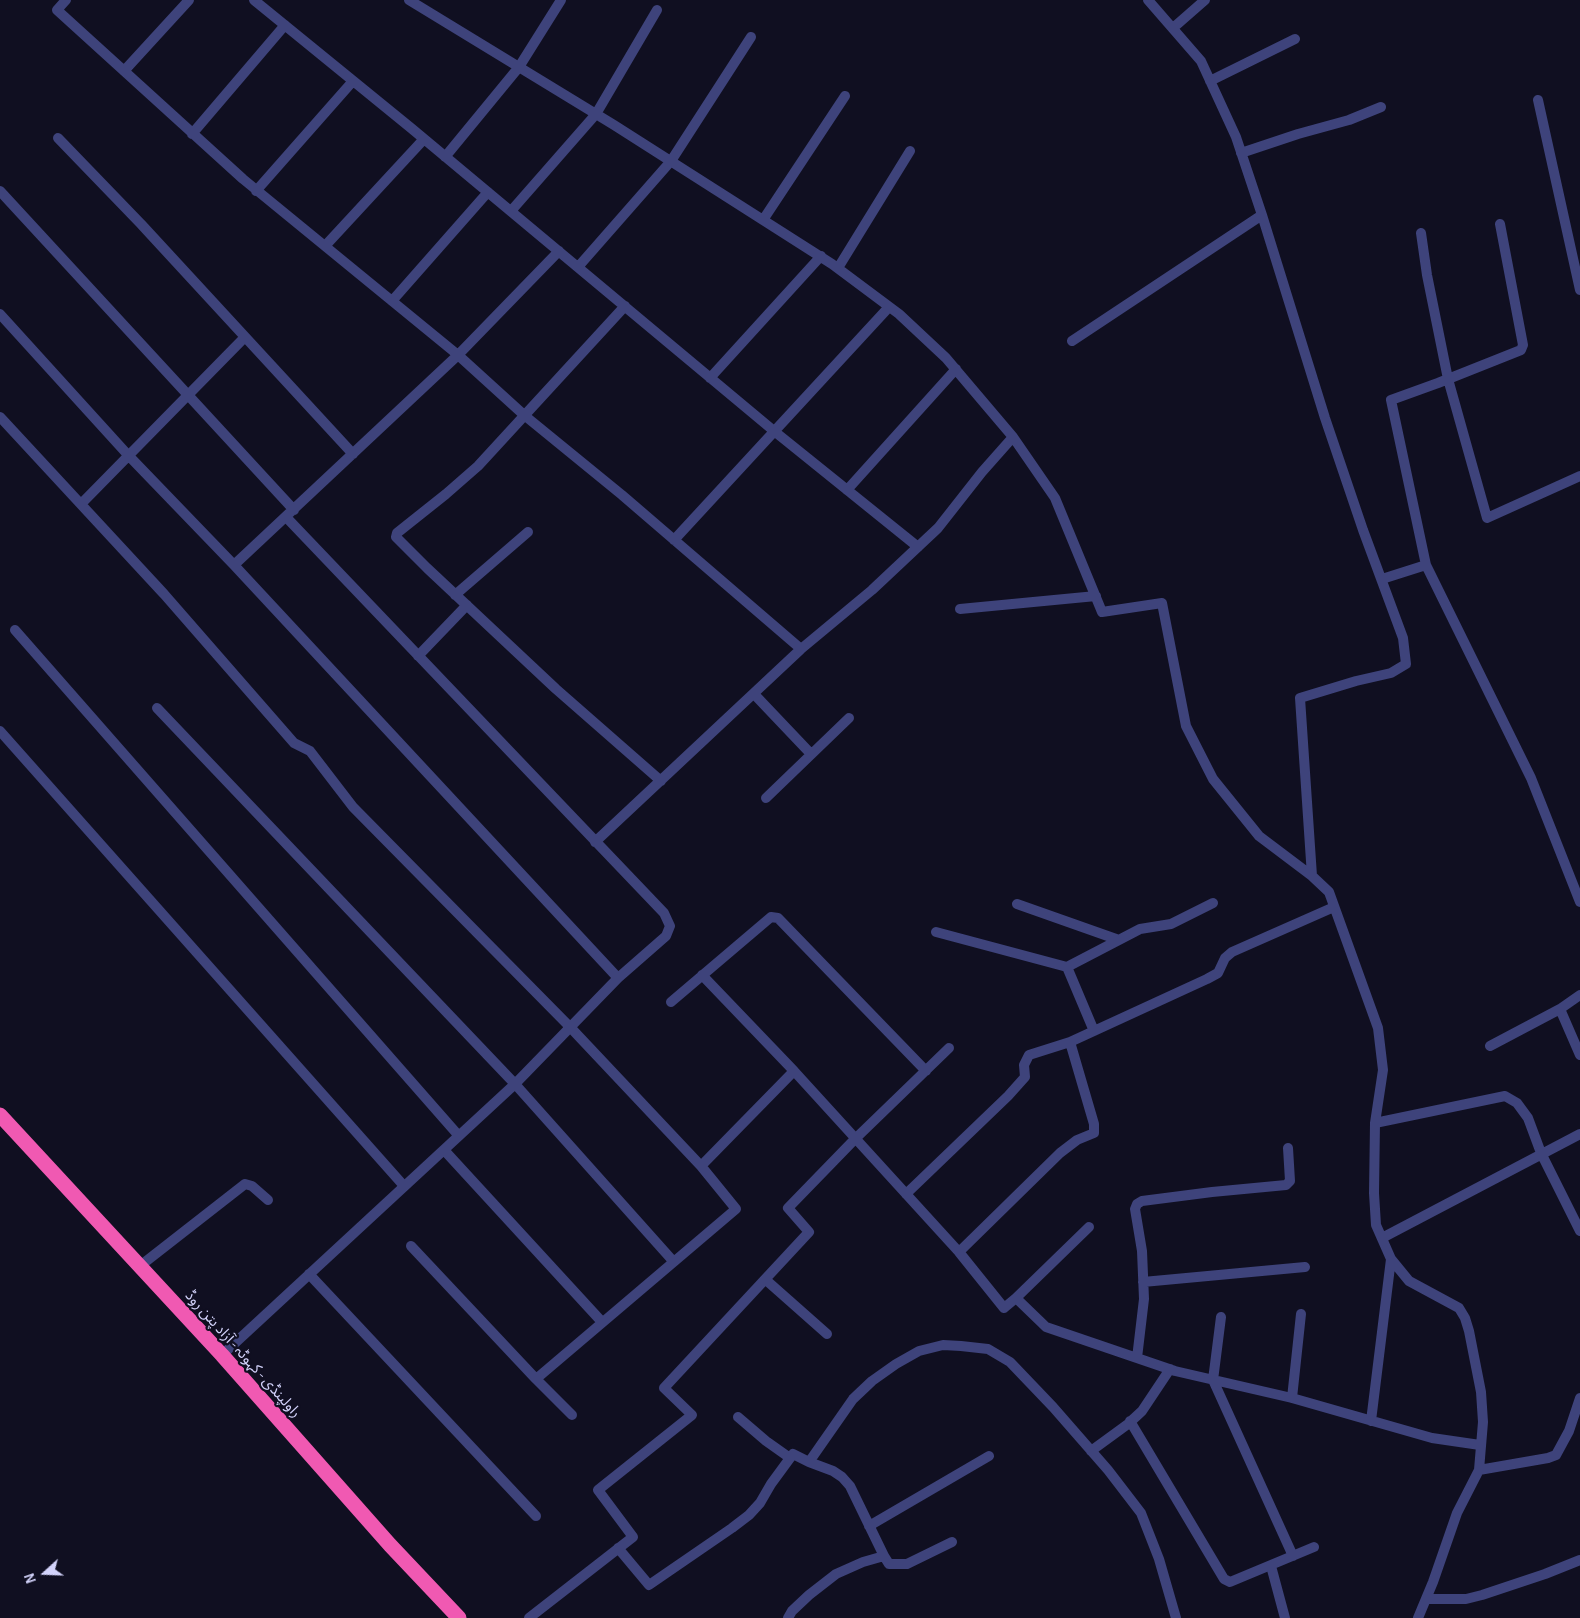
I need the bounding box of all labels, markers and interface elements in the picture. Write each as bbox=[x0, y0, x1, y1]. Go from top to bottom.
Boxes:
street label: راولپنڈی - کہوٹہ - آزاد پتن روڈ bbox=[181, 1287, 305, 1421]
north arrow bbox=[20, 1548, 70, 1598]
text: N bbox=[23, 1571, 39, 1585]

